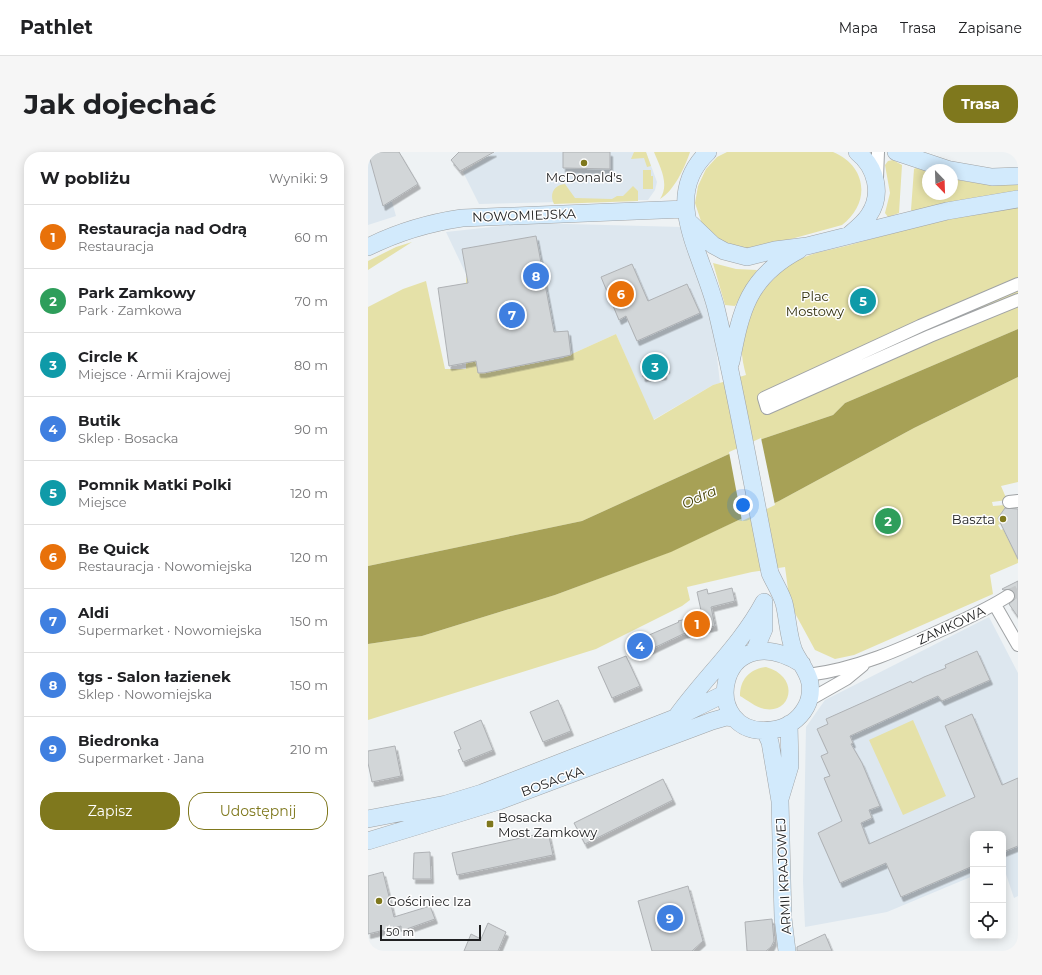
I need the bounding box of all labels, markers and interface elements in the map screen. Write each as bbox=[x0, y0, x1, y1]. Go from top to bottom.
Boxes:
text: Pathlet bbox=[20, 16, 93, 39]
text: Mapa bbox=[839, 19, 878, 37]
text: Trasa bbox=[900, 19, 936, 37]
text: Zapisane bbox=[958, 19, 1022, 37]
button: Trasa bbox=[943, 85, 1018, 123]
text: Jak dojechać bbox=[24, 87, 216, 121]
marker: McDonald's bbox=[579, 158, 589, 168]
north arrow bbox=[922, 164, 958, 200]
text: W pobliżu bbox=[40, 168, 130, 188]
place label: McDonald's bbox=[546, 169, 622, 185]
text: Wyniki: 9 bbox=[269, 170, 328, 186]
street label: NOWOMIEJSKA bbox=[472, 205, 577, 225]
text: Restauracja nad Odrą bbox=[78, 219, 247, 238]
text: 1 bbox=[50, 229, 56, 245]
text: 60 m bbox=[294, 229, 328, 245]
text: Restauracja bbox=[78, 238, 154, 254]
pin: 8 bbox=[523, 261, 549, 291]
pin: 6 bbox=[608, 279, 634, 309]
text: Park Zamkowy bbox=[78, 283, 195, 302]
pin: 5 bbox=[850, 286, 876, 316]
park label: Plac Mostowy bbox=[786, 288, 845, 319]
text: 2 bbox=[49, 293, 57, 309]
text: 70 m bbox=[295, 293, 328, 309]
pin: 7 bbox=[499, 300, 525, 330]
text: Park · Zamkowa bbox=[78, 302, 182, 318]
text: Circle K bbox=[78, 347, 138, 366]
pin: 3 bbox=[642, 352, 668, 382]
text: 3 bbox=[49, 357, 57, 373]
text: 80 m bbox=[294, 357, 328, 373]
text: Miejsce · Armii Krajowej bbox=[78, 366, 231, 382]
text: Butik bbox=[78, 411, 121, 430]
text: 4 bbox=[49, 421, 57, 437]
text: 90 m bbox=[294, 421, 328, 437]
text: Sklep · Bosacka bbox=[78, 430, 179, 446]
text: Pomnik Matki Polki bbox=[78, 475, 232, 494]
water label: Odra bbox=[679, 481, 719, 513]
text: 5 bbox=[49, 485, 57, 501]
text: 120 m bbox=[290, 485, 328, 501]
text: Miejsce bbox=[78, 494, 127, 510]
your location bbox=[733, 495, 753, 515]
pin: 2 bbox=[875, 506, 901, 536]
place label: Baszta bbox=[952, 511, 995, 527]
marker: Baszta bbox=[998, 514, 1008, 524]
text: Be Quick bbox=[78, 539, 149, 558]
text: 6 bbox=[49, 549, 57, 565]
text: 120 m bbox=[290, 549, 328, 565]
text: Restauracja · Nowomiejska bbox=[78, 558, 252, 574]
street label: ZAMKOWA bbox=[915, 602, 988, 648]
text: Aldi bbox=[78, 603, 109, 622]
pin: 1 bbox=[684, 609, 710, 639]
text: 7 bbox=[49, 613, 57, 629]
text: 150 m bbox=[290, 613, 328, 629]
text: Supermarket · Nowomiejska bbox=[78, 622, 262, 638]
pin: 4 bbox=[627, 631, 653, 661]
text: tgs - Salon łazienek bbox=[78, 667, 231, 686]
text: 8 bbox=[49, 677, 57, 693]
text: 150 m bbox=[290, 677, 328, 693]
text: Sklep · Nowomiejska bbox=[78, 686, 212, 702]
text: Biedronka bbox=[78, 731, 159, 750]
text: 9 bbox=[49, 741, 57, 757]
text: 210 m bbox=[290, 741, 328, 757]
text: Supermarket · Jana bbox=[78, 750, 204, 766]
street label: BOSACKA bbox=[519, 762, 586, 800]
button: Zapisz bbox=[40, 792, 180, 830]
button: Udostępnij bbox=[188, 792, 328, 830]
place label: Bosacka Most Zamkowy bbox=[498, 809, 598, 840]
street label: ARMII KRAJOWEJ bbox=[772, 817, 794, 935]
marker: Bosacka Most Zamkowy bbox=[485, 819, 495, 829]
map controls bbox=[970, 831, 1006, 939]
button: + bbox=[970, 831, 1006, 867]
button: − bbox=[970, 867, 1006, 903]
place label: Gościniec Iza bbox=[387, 893, 471, 909]
marker: Gościniec Iza bbox=[374, 896, 384, 906]
pin: 9 bbox=[657, 903, 683, 933]
button: locate bbox=[970, 903, 1006, 939]
scale bar bbox=[380, 923, 481, 942]
text: 50 m bbox=[386, 925, 414, 939]

